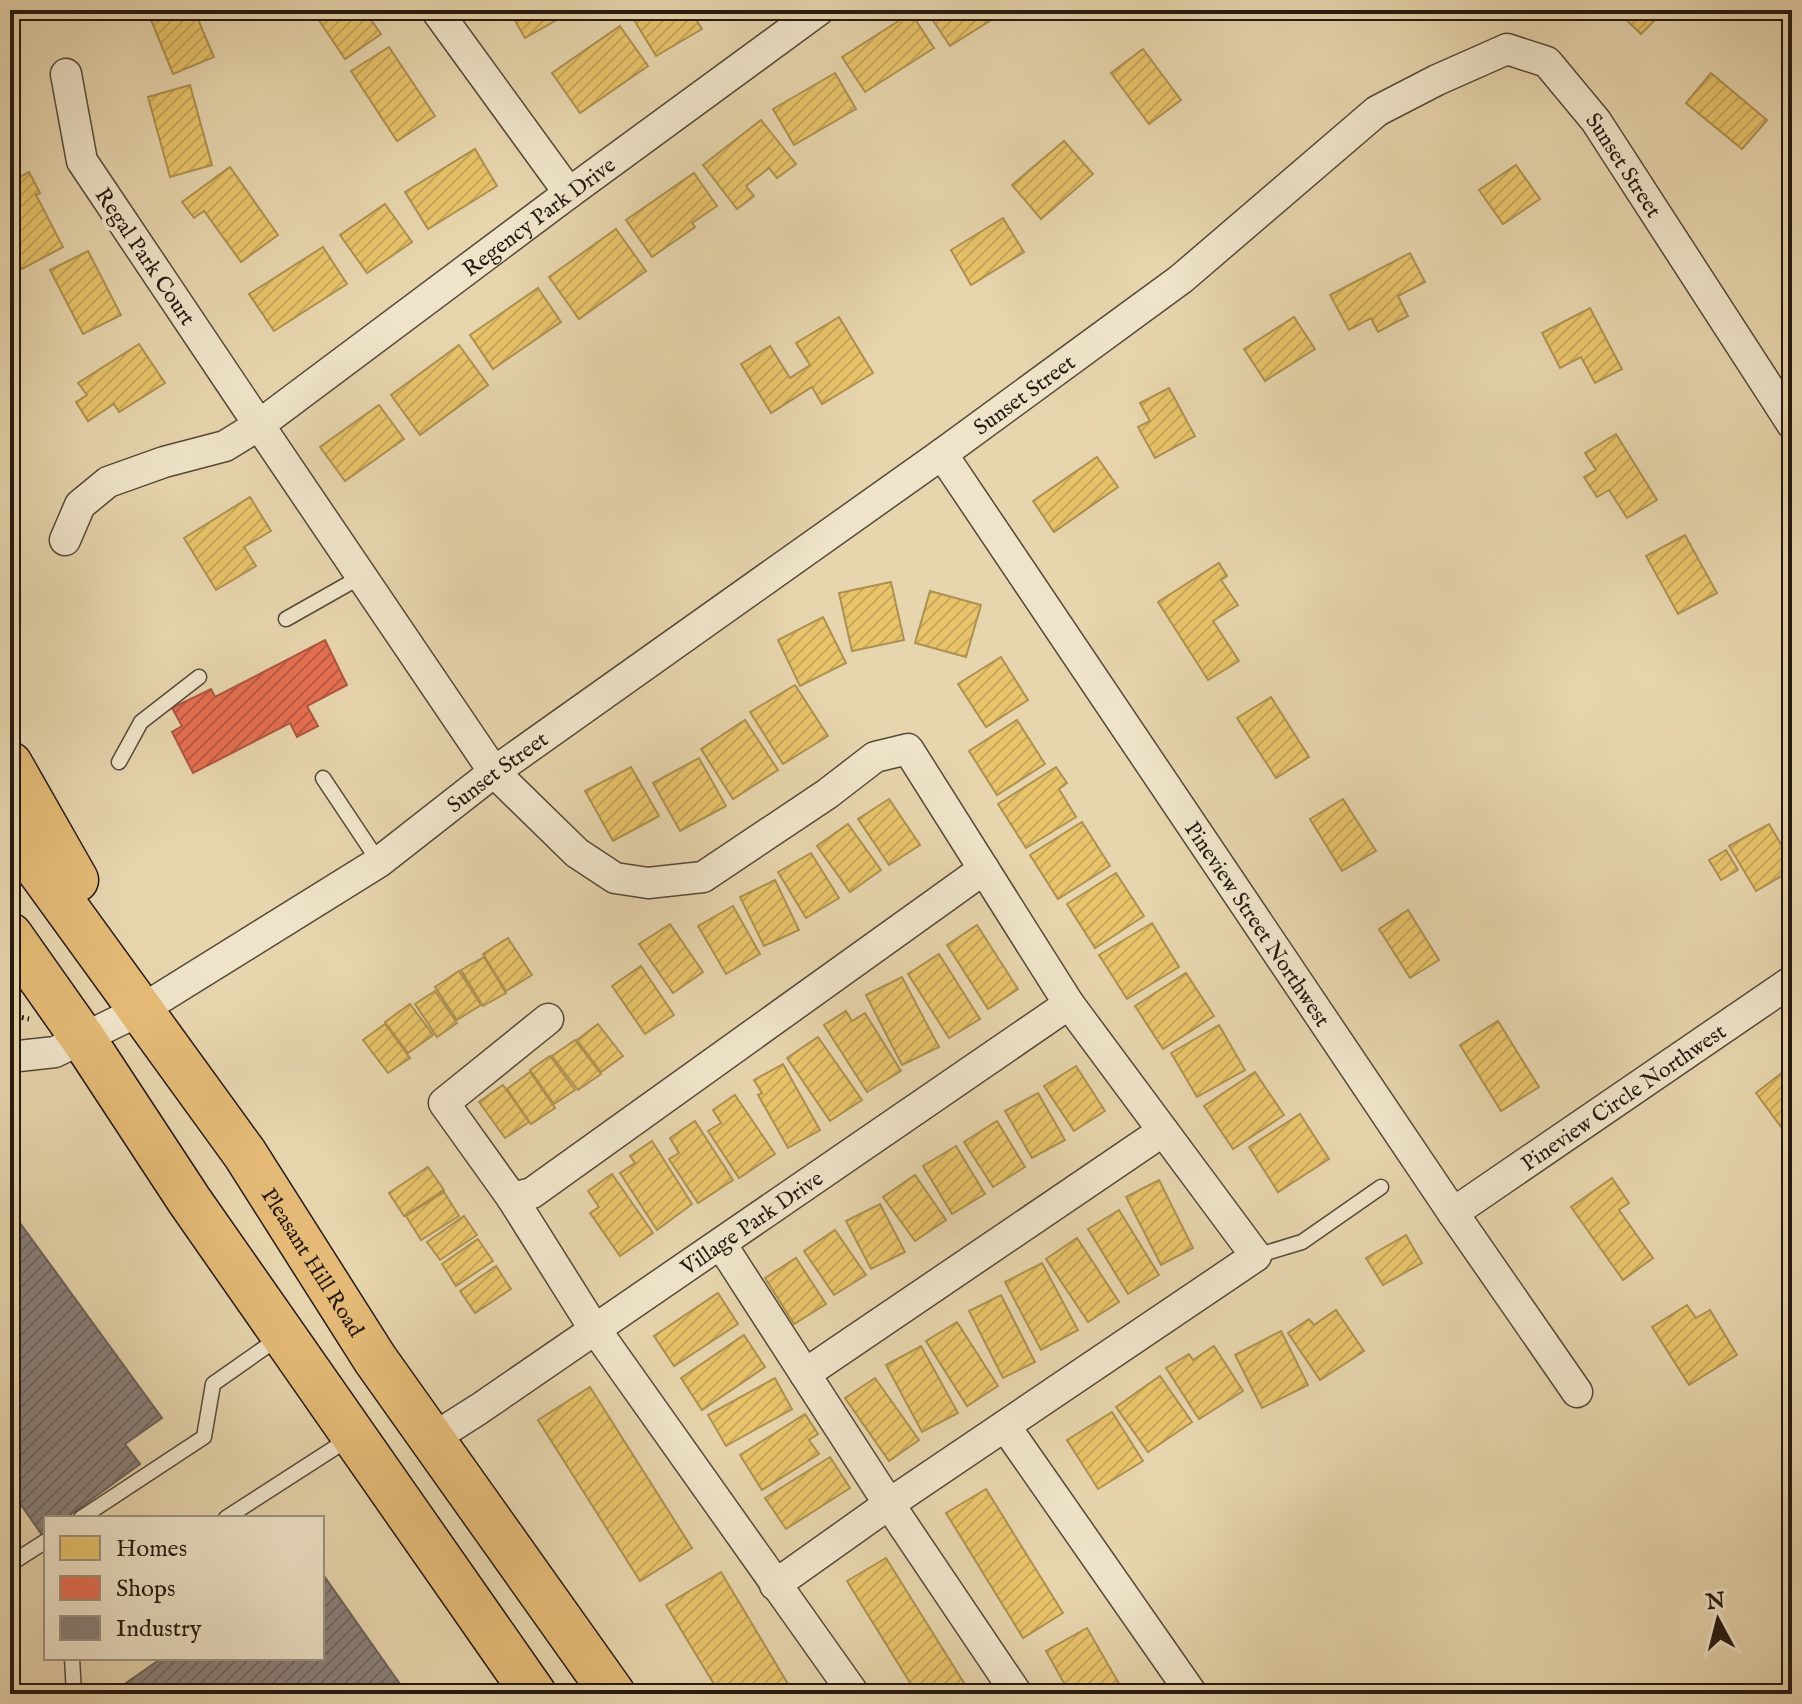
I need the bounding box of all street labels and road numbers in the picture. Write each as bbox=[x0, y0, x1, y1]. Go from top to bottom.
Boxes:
street label: Sunset Street bbox=[1579, 108, 1667, 224]
street label: Regency Park Drive bbox=[458, 152, 622, 284]
street label: Regal Park Court bbox=[88, 183, 201, 332]
street label: Sunset Street bbox=[969, 349, 1082, 442]
street label: Sunset Street bbox=[442, 726, 555, 820]
street label: Pineview Street Northwest bbox=[1177, 816, 1336, 1033]
street label: Pineview Circle Northwest bbox=[1516, 1018, 1732, 1178]
street label: Village Park Drive bbox=[675, 1165, 829, 1283]
street label: Pleasant Hill Road bbox=[254, 1183, 369, 1343]

